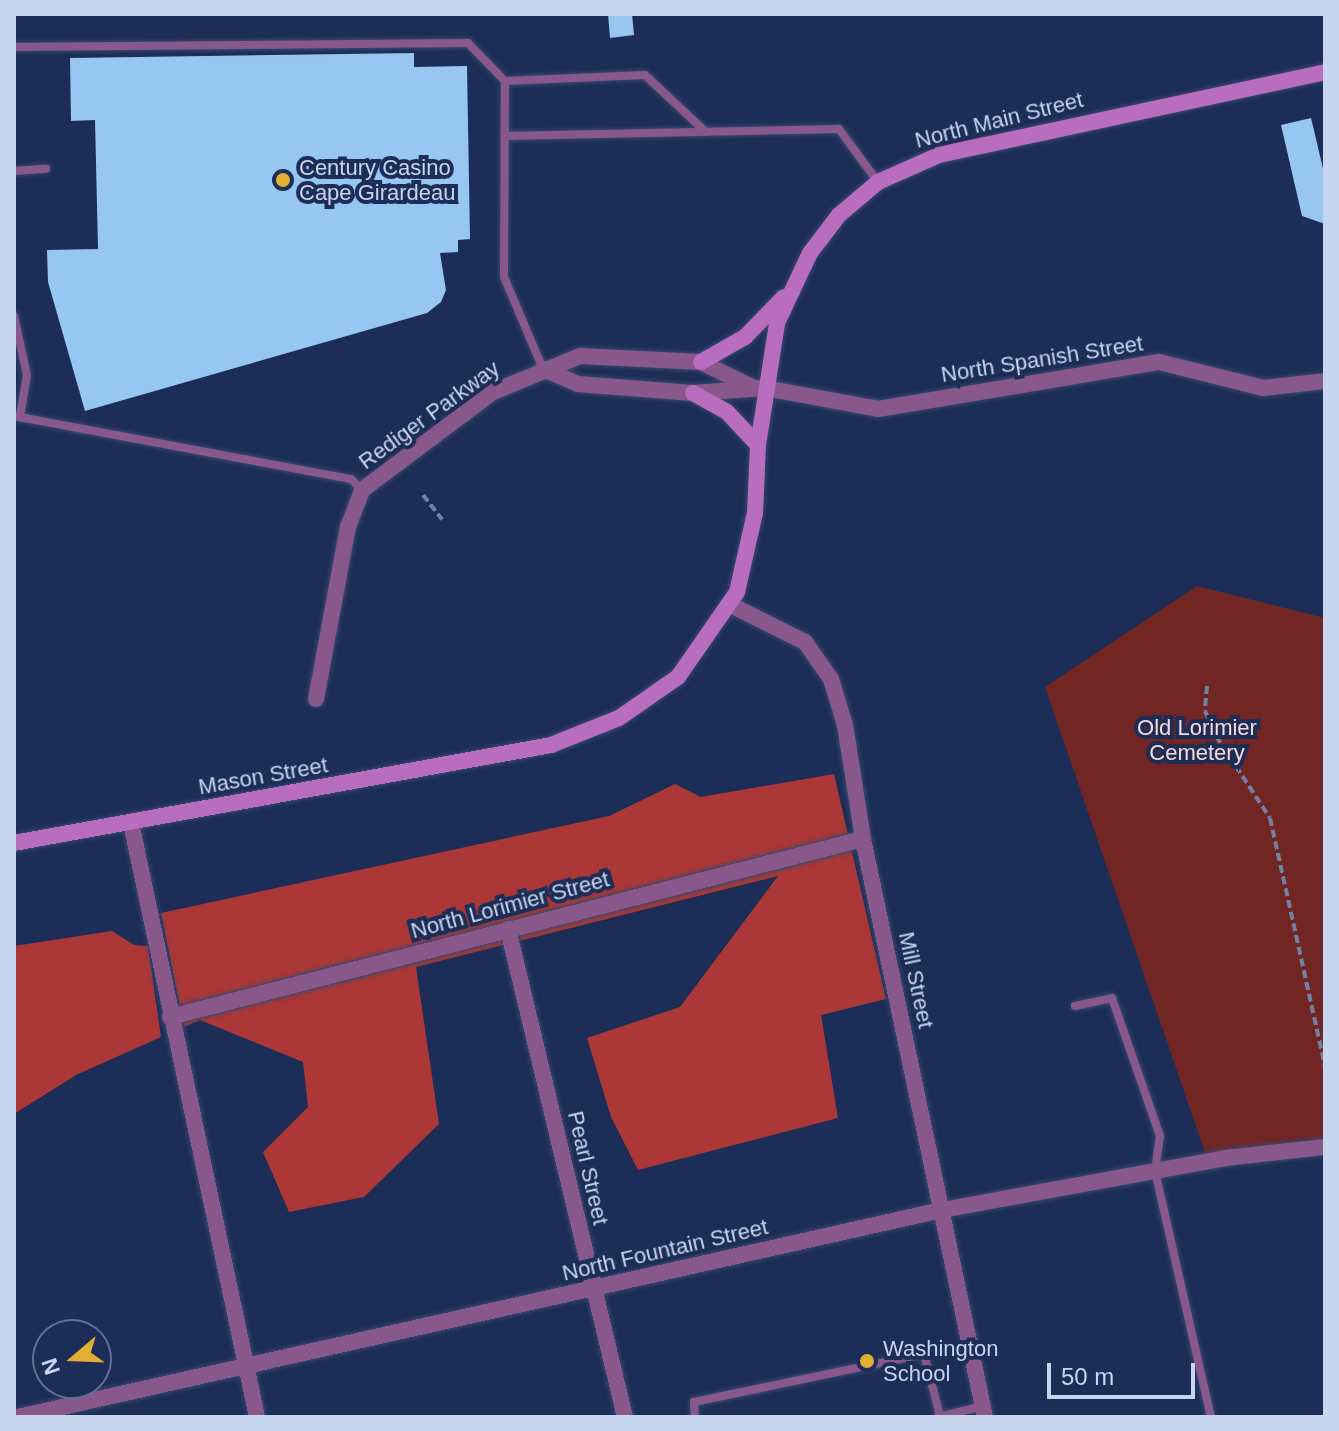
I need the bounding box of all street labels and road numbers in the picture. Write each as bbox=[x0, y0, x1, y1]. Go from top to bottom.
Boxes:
street label: North Main Street bbox=[912, 86, 1086, 154]
street label: North Spanish Street bbox=[939, 330, 1145, 388]
street label: Rediger Parkway bbox=[353, 355, 505, 475]
street label: Mason Street bbox=[196, 752, 330, 800]
street label: North Lorimier Street bbox=[408, 866, 612, 944]
street label: Mill Street bbox=[893, 929, 939, 1031]
street label: Pearl Street bbox=[562, 1108, 614, 1228]
street label: North Fountain Street bbox=[560, 1213, 770, 1287]

